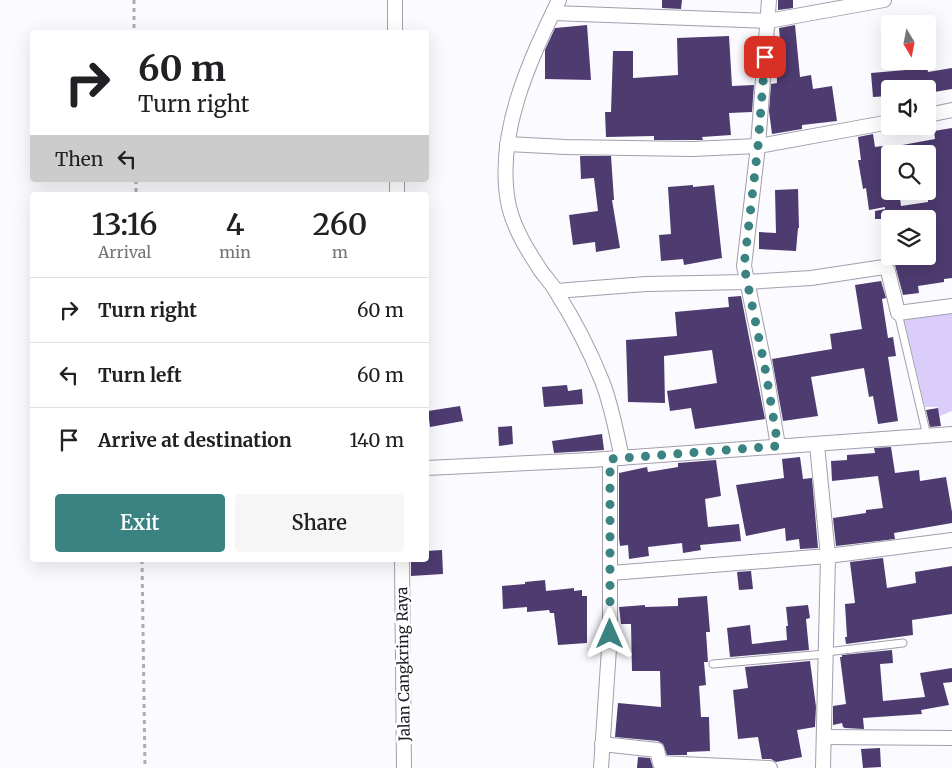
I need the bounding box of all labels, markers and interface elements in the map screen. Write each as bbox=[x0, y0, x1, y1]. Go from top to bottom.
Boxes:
north arrow bbox=[881, 15, 936, 70]
map controls bbox=[881, 15, 936, 265]
pin bbox=[744, 36, 786, 78]
icon: arrive bbox=[751, 43, 779, 71]
text: 60 m bbox=[138, 47, 226, 91]
icon: right bbox=[55, 50, 120, 115]
button: sound bbox=[881, 80, 936, 135]
text: Turn right bbox=[138, 90, 249, 118]
icon: left bbox=[113, 145, 141, 173]
button: search bbox=[881, 145, 936, 200]
text: Then bbox=[55, 147, 103, 171]
text: 13:16 bbox=[92, 205, 158, 243]
text: 4 bbox=[226, 205, 244, 243]
text: 260 bbox=[313, 205, 367, 243]
button: layers bbox=[881, 210, 936, 265]
text: Arrival bbox=[98, 242, 151, 262]
text: min bbox=[219, 242, 251, 262]
text: m bbox=[332, 242, 348, 262]
icon: right bbox=[55, 296, 83, 324]
text: Turn right bbox=[98, 298, 197, 322]
text: 60 m bbox=[357, 298, 404, 322]
icon: left bbox=[55, 361, 83, 389]
text: Turn left bbox=[98, 363, 182, 387]
text: 60 m bbox=[357, 363, 404, 387]
icon: arrive bbox=[55, 426, 83, 454]
text: Arrive at destination bbox=[98, 428, 292, 452]
text: 140 m bbox=[349, 428, 404, 452]
button: Exit bbox=[55, 494, 225, 552]
button: Share bbox=[235, 494, 404, 552]
street label: Jalan Cangkring Raya bbox=[392, 587, 414, 742]
position arrow bbox=[583, 607, 635, 659]

